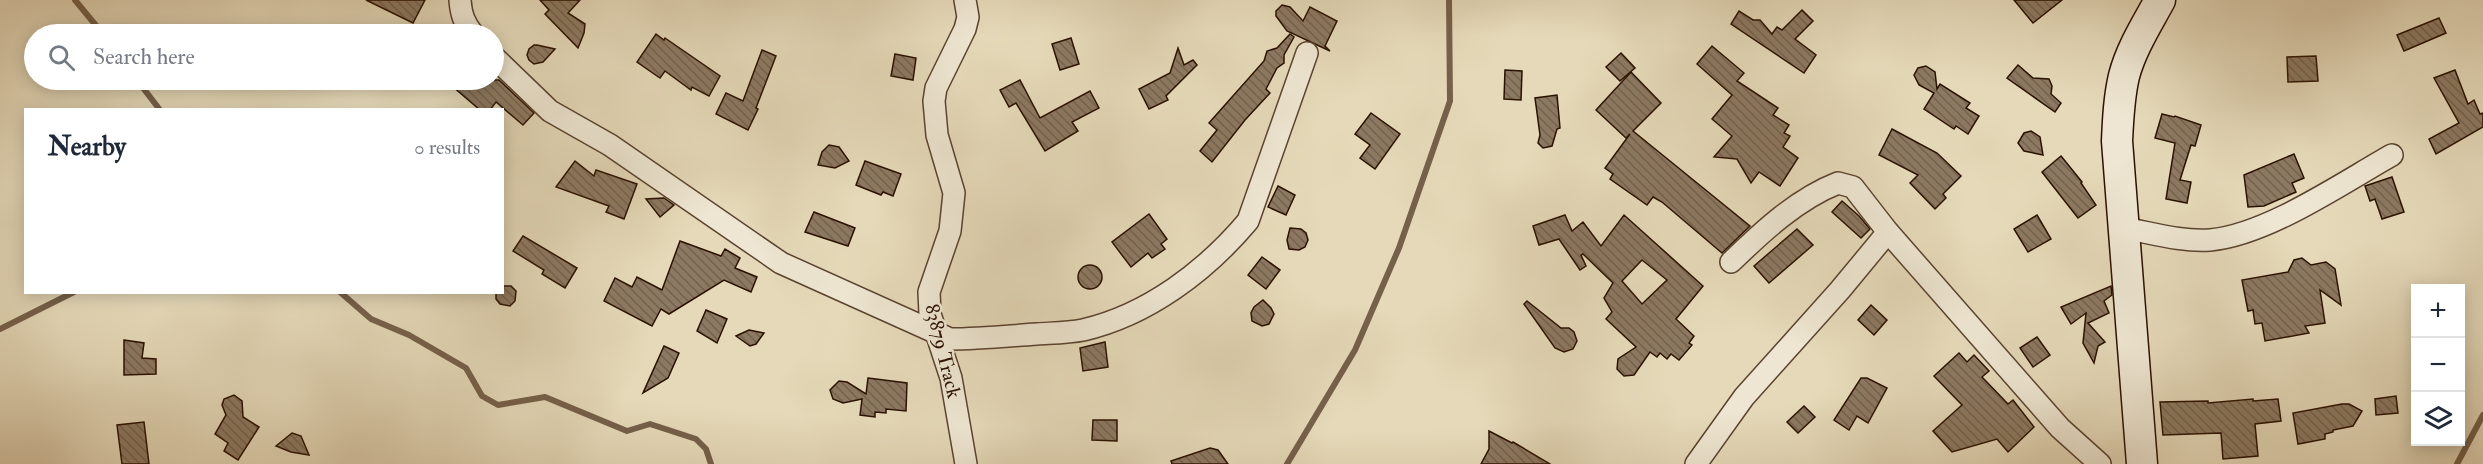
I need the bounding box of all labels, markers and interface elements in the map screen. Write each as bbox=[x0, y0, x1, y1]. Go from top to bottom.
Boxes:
search box bbox=[24, 24, 504, 90]
icon: search bbox=[45, 41, 78, 74]
text: Search here bbox=[93, 43, 195, 71]
text: Nearby bbox=[48, 131, 126, 163]
text: 0 results bbox=[414, 135, 480, 160]
map controls bbox=[2411, 284, 2465, 446]
button: + bbox=[2411, 284, 2465, 338]
street label: 83879 Track bbox=[919, 301, 967, 401]
button: − bbox=[2411, 338, 2465, 392]
button: layers bbox=[2411, 392, 2465, 446]

